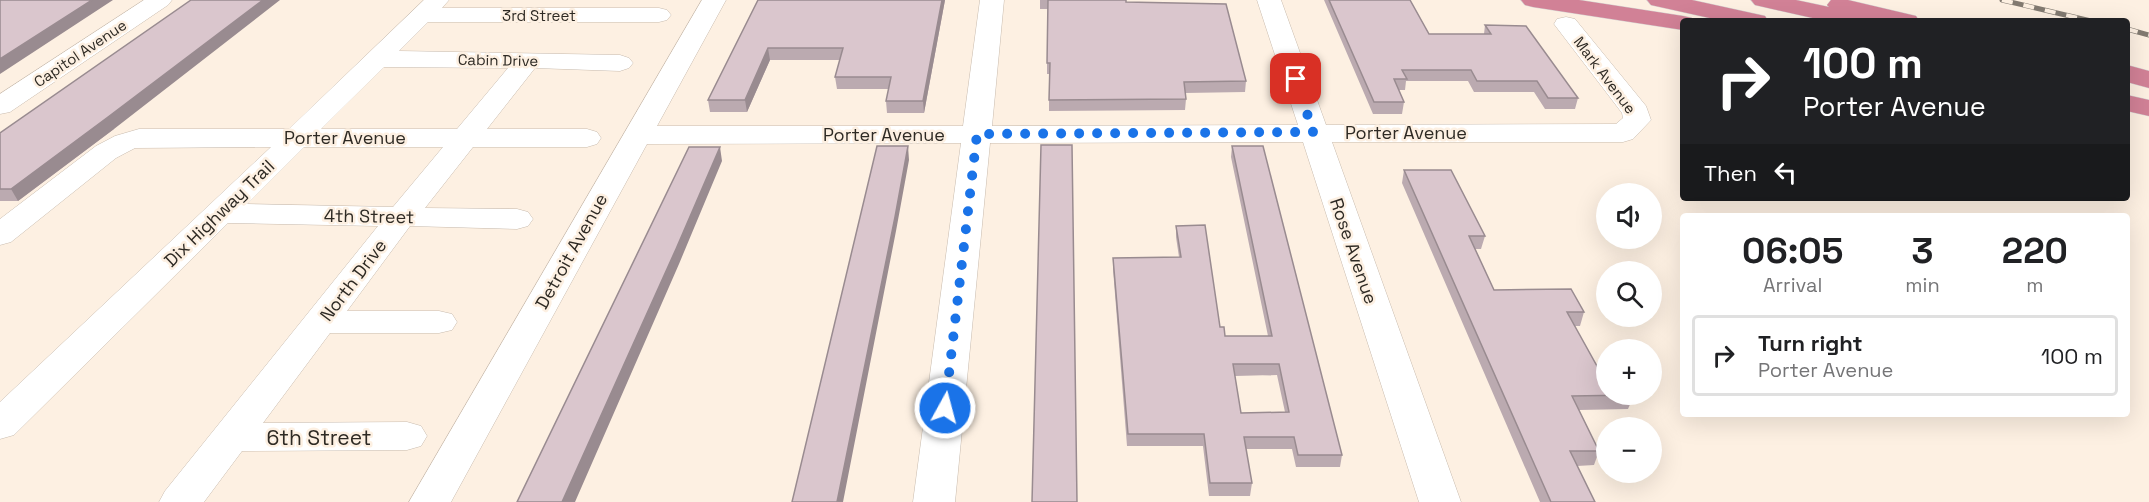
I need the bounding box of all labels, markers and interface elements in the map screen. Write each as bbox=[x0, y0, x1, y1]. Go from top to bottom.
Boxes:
street label: 3rd Street bbox=[502, 6, 576, 25]
street label: Capitol Avenue bbox=[30, 15, 130, 91]
street label: Mark Avenue bbox=[1570, 33, 1640, 118]
text: 100 m bbox=[1803, 37, 1923, 90]
icon: right bbox=[1704, 42, 1782, 120]
street label: Cabin Drive bbox=[458, 50, 539, 70]
pin bbox=[1270, 53, 1321, 104]
icon: arrive bbox=[1279, 62, 1312, 95]
text: Porter Avenue bbox=[1803, 89, 1986, 124]
street label: Porter Avenue bbox=[1345, 121, 1467, 144]
street label: Porter Avenue bbox=[823, 123, 945, 146]
street label: Porter Avenue bbox=[284, 126, 406, 149]
street label: Dix Highway Trail bbox=[159, 154, 279, 272]
icon: left bbox=[1769, 156, 1802, 189]
text: Then bbox=[1704, 159, 1757, 187]
map controls bbox=[1596, 183, 1662, 483]
button: sound bbox=[1596, 183, 1662, 249]
street label: Detroit Avenue bbox=[530, 189, 612, 313]
street label: Rose Avenue bbox=[1325, 195, 1383, 307]
street label: 4th Street bbox=[324, 204, 414, 228]
text: 06:05 bbox=[1742, 228, 1843, 274]
text: 3 bbox=[1912, 228, 1933, 274]
text: 220 bbox=[2002, 228, 2068, 274]
street label: North Drive bbox=[315, 234, 391, 326]
button: search bbox=[1596, 261, 1662, 327]
text: Arrival bbox=[1763, 272, 1822, 298]
text: min bbox=[1905, 272, 1940, 298]
text: m bbox=[2026, 272, 2043, 298]
text: Turn right bbox=[1758, 329, 1863, 357]
button: + bbox=[1596, 339, 1662, 405]
icon: right bbox=[1707, 339, 1740, 372]
text: 100 m bbox=[2041, 342, 2103, 370]
text: Porter Avenue bbox=[1758, 357, 1893, 383]
position arrow bbox=[913, 376, 977, 440]
button: − bbox=[1596, 417, 1662, 483]
street label: 6th Street bbox=[267, 424, 371, 451]

